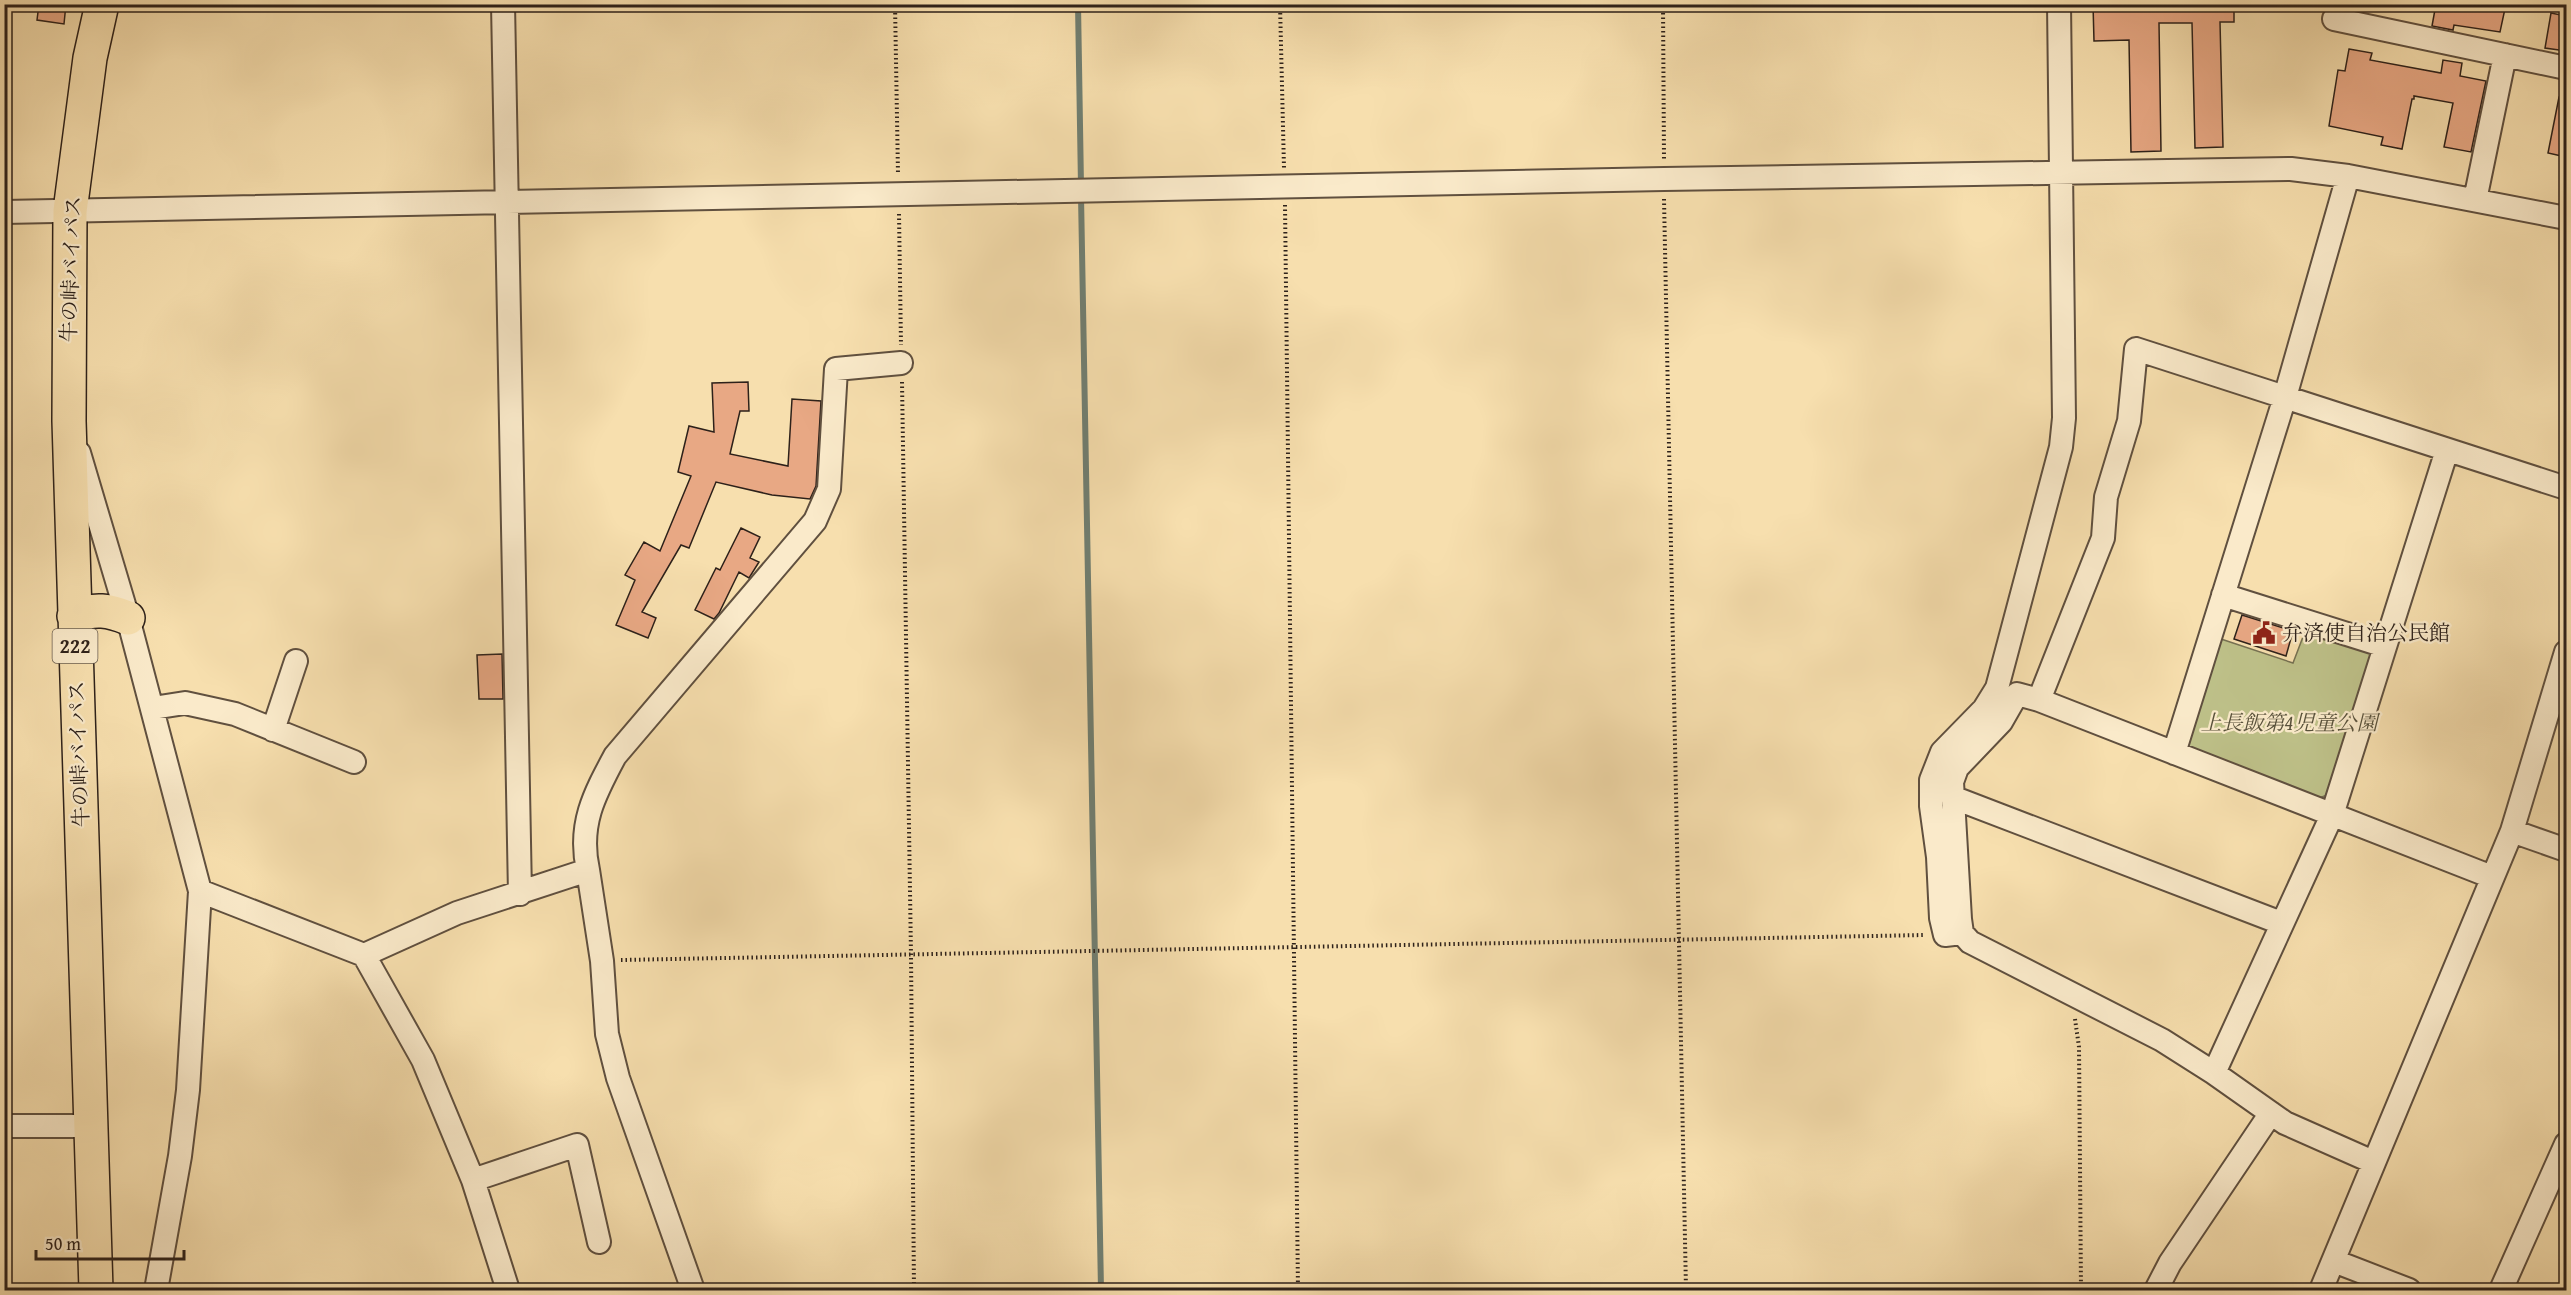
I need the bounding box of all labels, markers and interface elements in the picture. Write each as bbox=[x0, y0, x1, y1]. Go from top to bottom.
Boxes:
street label: 牛の峠バイパス bbox=[52, 195, 89, 343]
place label: 弁済使自治公民館 bbox=[2282, 617, 2450, 648]
public building icon: 弁済使自治公民館 bbox=[2251, 620, 2277, 646]
road number: 222 bbox=[52, 629, 98, 663]
street label: 牛の峠バイパス bbox=[60, 680, 97, 828]
park label: 上長飯第4児童公園 bbox=[2201, 707, 2380, 738]
scale bar bbox=[36, 1223, 184, 1261]
text: 50 m bbox=[45, 1230, 81, 1257]

